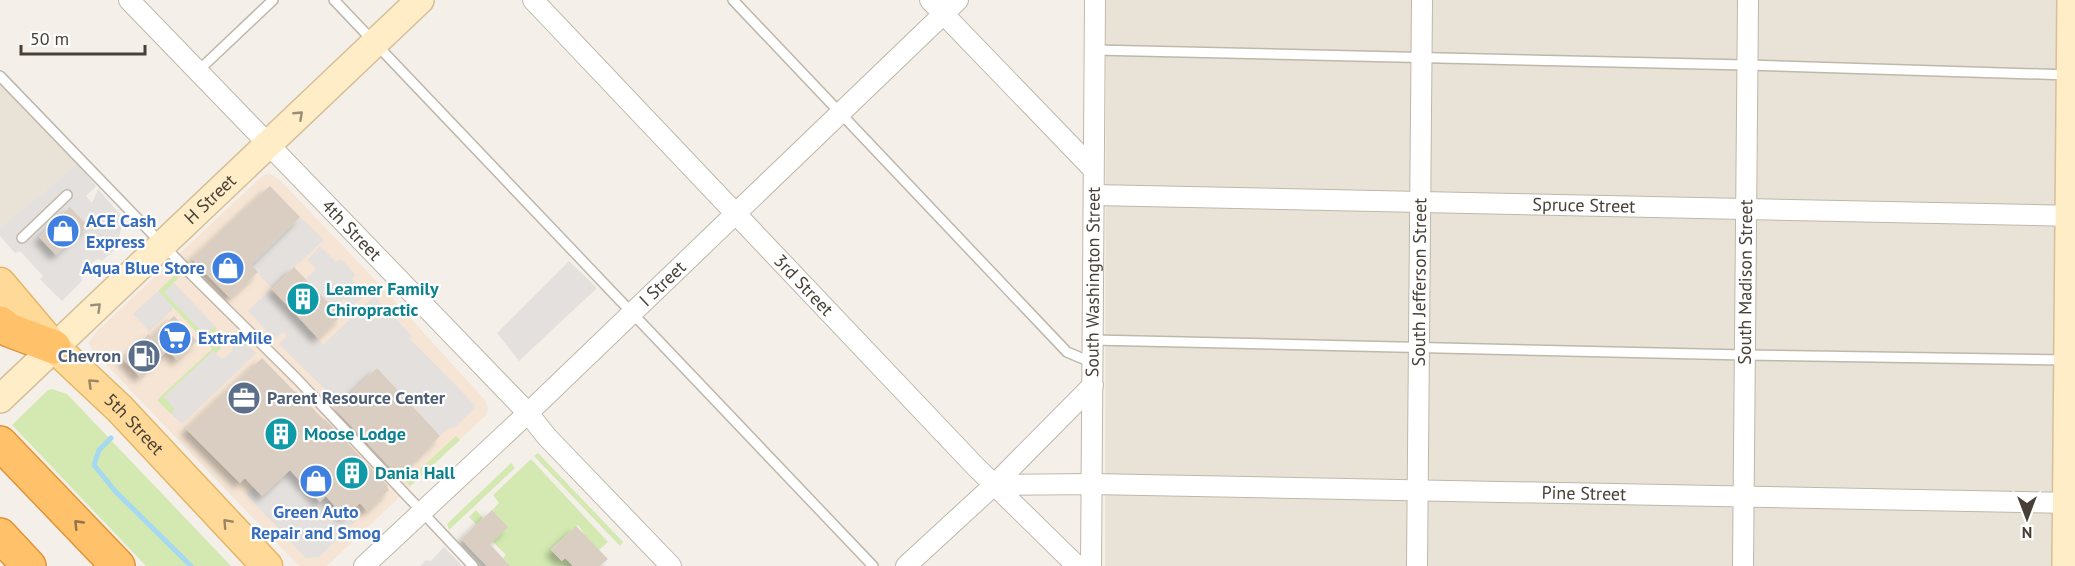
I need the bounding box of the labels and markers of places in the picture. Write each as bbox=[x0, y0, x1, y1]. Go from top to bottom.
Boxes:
place label: ACE Cash Express bbox=[86, 209, 156, 253]
shop icon: ACE Cash Express bbox=[45, 213, 81, 249]
shop icon: Aqua Blue Store bbox=[210, 250, 246, 286]
place label: Aqua Blue Store bbox=[81, 256, 205, 279]
place label: Leamer Family Chiropractic bbox=[326, 277, 439, 321]
building icon: Leamer Family Chiropractic bbox=[285, 281, 321, 317]
supermarket icon: ExtraMile bbox=[157, 320, 193, 356]
place label: ExtraMile bbox=[198, 326, 272, 349]
fuel station icon: Chevron bbox=[126, 338, 162, 374]
place label: Chevron bbox=[58, 344, 121, 367]
office icon: Parent Resource Center bbox=[226, 380, 262, 416]
place label: Parent Resource Center bbox=[267, 386, 446, 409]
building icon: Moose Lodge bbox=[263, 416, 299, 452]
place label: Moose Lodge bbox=[304, 422, 406, 445]
building icon: Dania Hall bbox=[334, 455, 370, 491]
place label: Dania Hall bbox=[375, 461, 456, 484]
shop icon: Green Auto Repair and Smog bbox=[298, 463, 334, 499]
place label: Green Auto Repair and Smog bbox=[251, 500, 381, 544]

